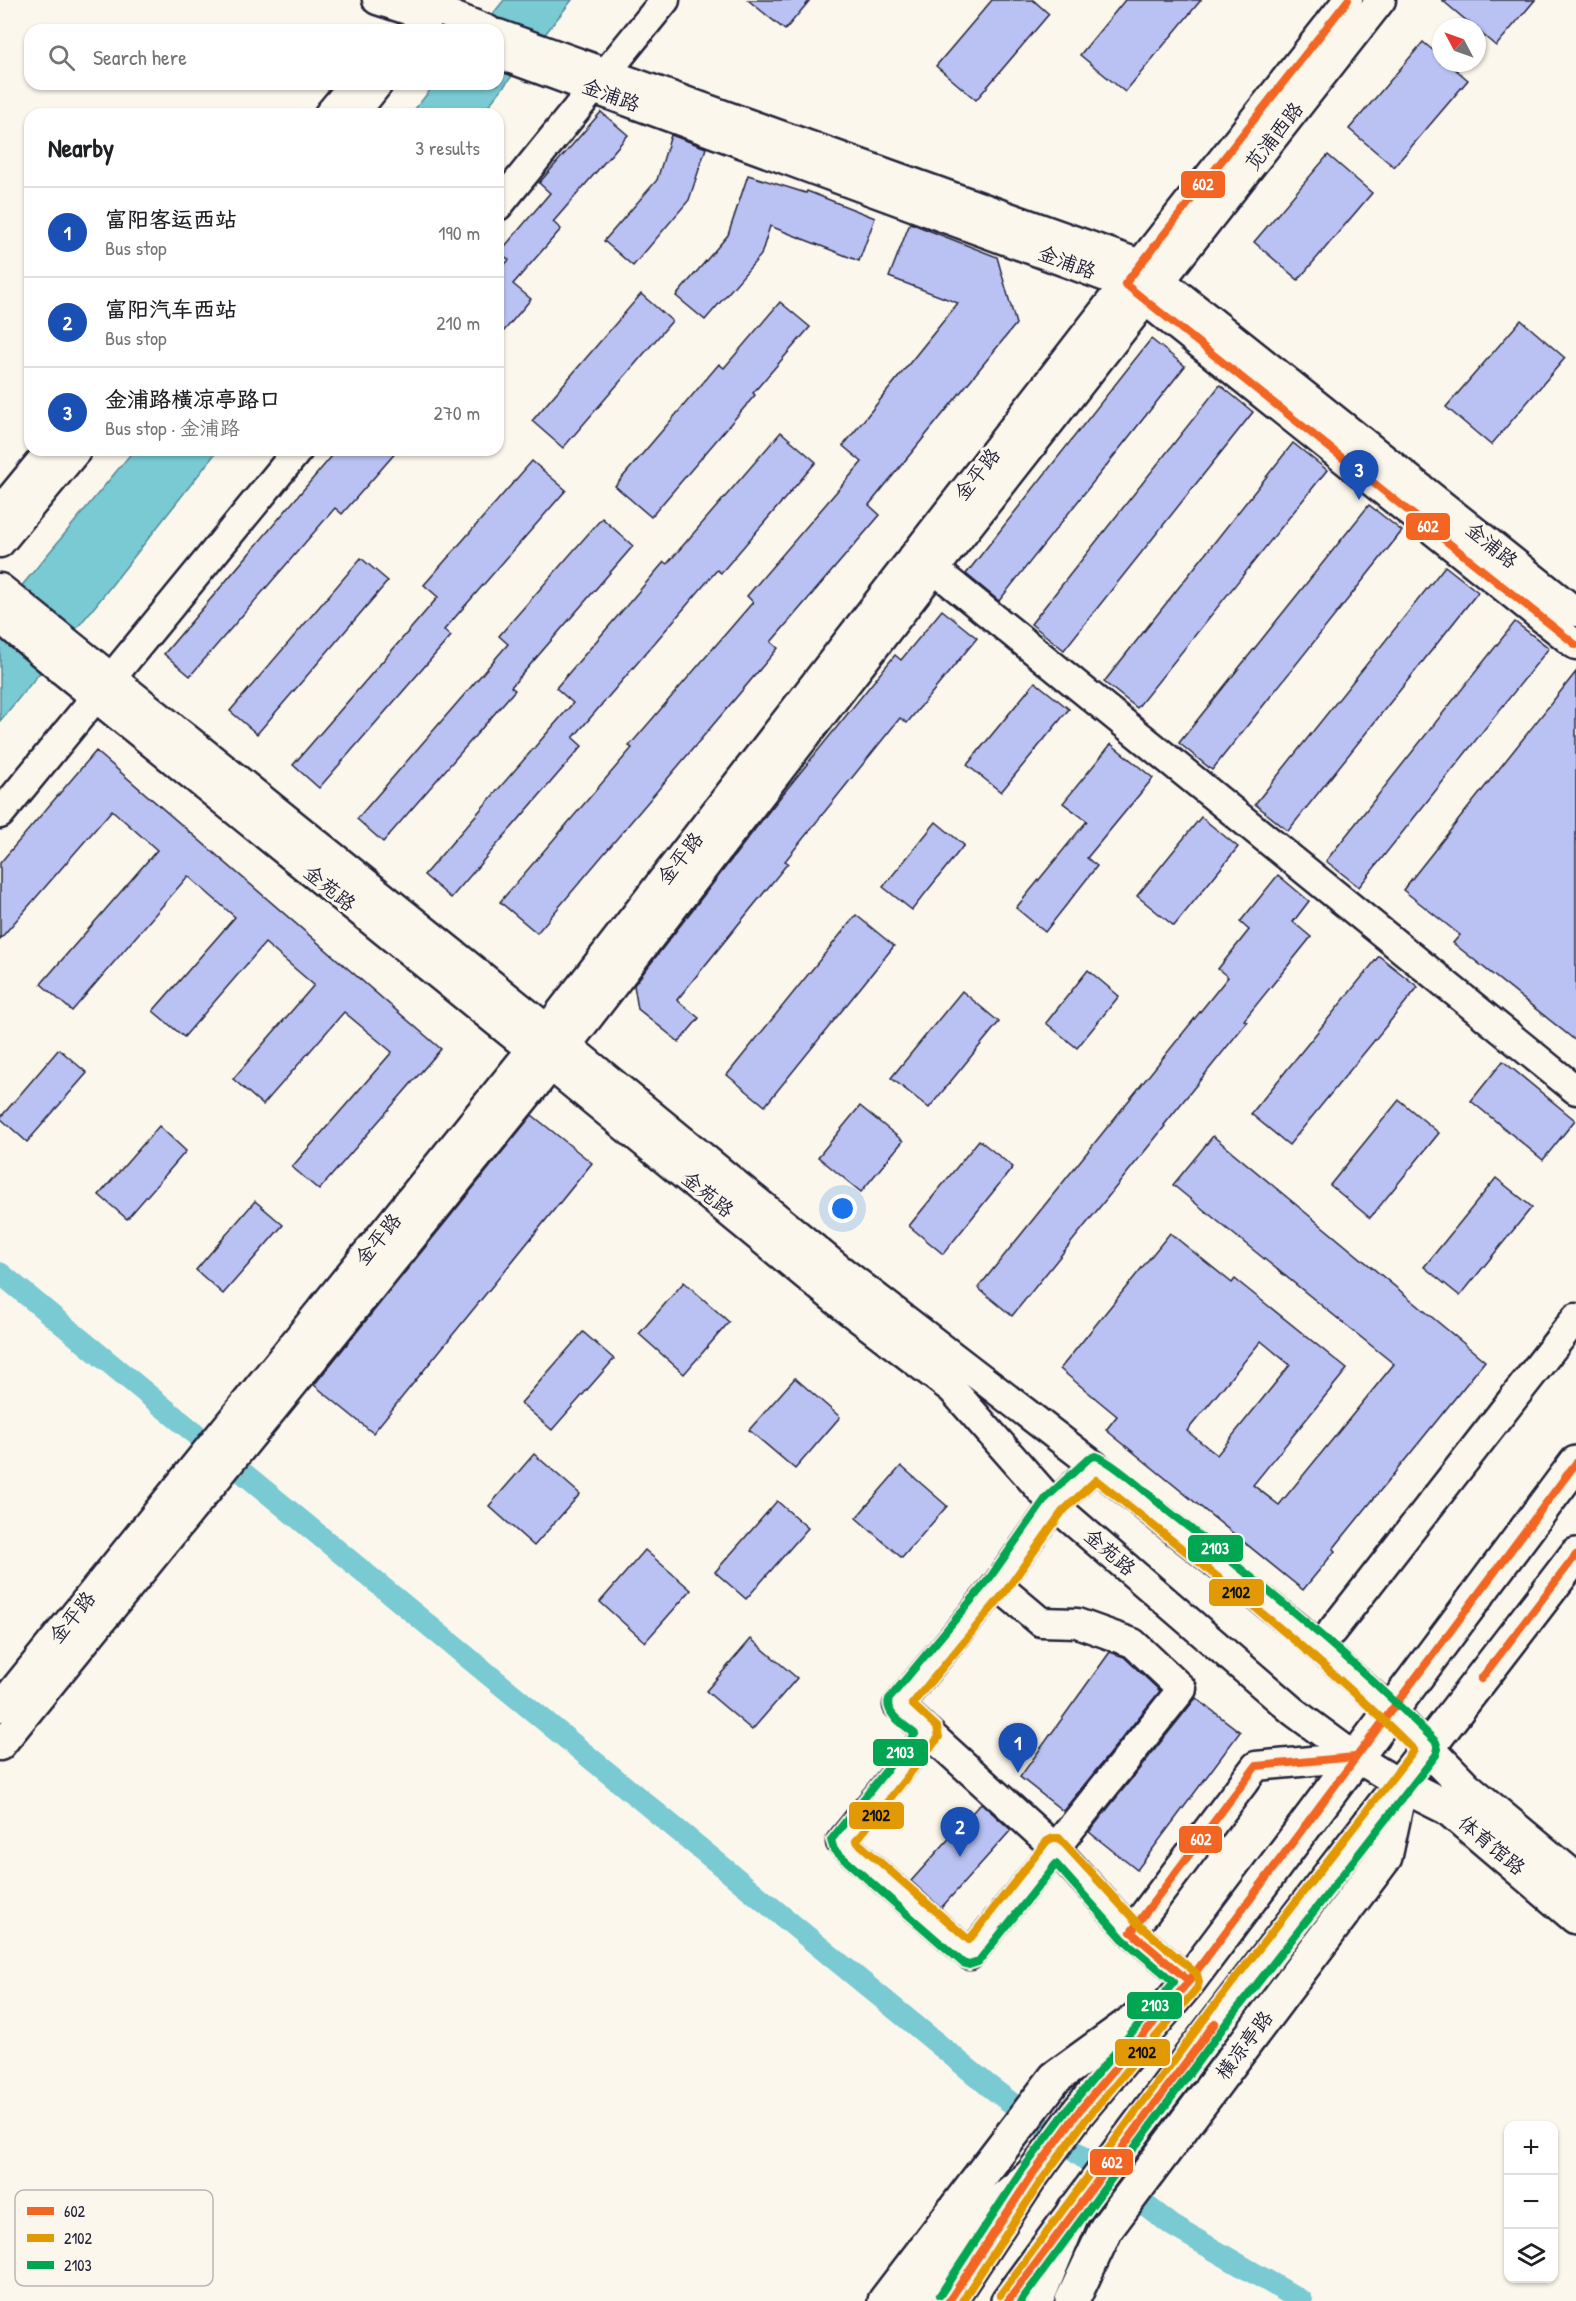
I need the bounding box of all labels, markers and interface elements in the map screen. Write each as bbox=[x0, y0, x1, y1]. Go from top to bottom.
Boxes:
north arrow bbox=[1432, 18, 1486, 72]
search box bbox=[24, 24, 504, 90]
icon: search bbox=[45, 41, 78, 74]
text: Search here bbox=[93, 42, 187, 72]
street label: 金浦路 bbox=[578, 72, 645, 118]
street label: 苋浦西路 bbox=[1238, 95, 1309, 176]
text: Nearby bbox=[48, 130, 114, 165]
text: 3 results bbox=[415, 134, 480, 161]
line badge: 602 bbox=[1180, 170, 1226, 199]
text: 602 bbox=[1192, 173, 1214, 195]
text: 富阳客运西站 bbox=[105, 204, 237, 234]
text: 1 bbox=[64, 219, 71, 246]
text: 190 m bbox=[438, 219, 480, 246]
text: Bus stop bbox=[105, 234, 167, 261]
street label: 金浦路 bbox=[1034, 239, 1101, 285]
text: 富阳汽车西站 bbox=[105, 294, 237, 324]
text: 2 bbox=[63, 309, 72, 336]
text: 210 m bbox=[436, 309, 480, 336]
text: Bus stop bbox=[105, 324, 167, 351]
text: 金浦路横凉亭路口 bbox=[105, 384, 281, 414]
text: 3 bbox=[63, 399, 72, 426]
text: 270 m bbox=[434, 399, 480, 426]
text: Bus stop · 金浦路 bbox=[105, 414, 240, 441]
street label: 金平路 bbox=[947, 441, 1006, 506]
pin: 3 bbox=[1340, 450, 1378, 500]
line badge: 602 bbox=[1405, 512, 1451, 541]
text: 602 bbox=[1417, 515, 1439, 537]
street label: 金浦路 bbox=[1461, 515, 1525, 575]
street label: 金平路 bbox=[650, 825, 709, 890]
street label: 金苑路 bbox=[299, 858, 363, 918]
street label: 金苑路 bbox=[677, 1164, 741, 1224]
your location bbox=[828, 1194, 857, 1223]
street label: 金平路 bbox=[348, 1206, 408, 1270]
street label: 金苑路 bbox=[1079, 1522, 1143, 1582]
line badge: 2103 bbox=[1187, 1534, 1244, 1563]
text: 2103 bbox=[1201, 1537, 1229, 1559]
line badge: 2102 bbox=[1208, 1578, 1265, 1607]
text: 2102 bbox=[1222, 1581, 1250, 1603]
street label: 金平路 bbox=[42, 1584, 102, 1648]
pin: 1 bbox=[998, 1724, 1038, 1773]
line badge: 2103 bbox=[872, 1738, 929, 1767]
text: 2103 bbox=[886, 1741, 914, 1763]
line badge: 2102 bbox=[848, 1801, 905, 1830]
text: 2102 bbox=[862, 1804, 890, 1826]
pin: 2 bbox=[940, 1808, 980, 1857]
street label: 体育馆路 bbox=[1453, 1809, 1532, 1881]
line badge: 602 bbox=[1178, 1825, 1223, 1854]
text: 602 bbox=[1190, 1828, 1212, 1850]
line badge: 2103 bbox=[1126, 1991, 1183, 2020]
text: 2103 bbox=[1141, 1994, 1169, 2016]
street label: 横凉亭路 bbox=[1209, 2004, 1279, 2085]
line badge: 2102 bbox=[1114, 2038, 1171, 2067]
text: 2102 bbox=[1128, 2041, 1156, 2063]
map controls bbox=[1504, 2121, 1558, 2283]
button: + bbox=[1504, 2121, 1558, 2175]
line badge: 602 bbox=[1089, 2148, 1134, 2176]
text: 602 bbox=[1101, 2151, 1123, 2173]
button: − bbox=[1504, 2175, 1558, 2229]
legend bbox=[15, 2190, 213, 2286]
text: 602 bbox=[64, 2200, 86, 2222]
text: 2102 bbox=[64, 2227, 92, 2249]
button: layers bbox=[1504, 2229, 1558, 2283]
text: 2103 bbox=[64, 2254, 92, 2276]

